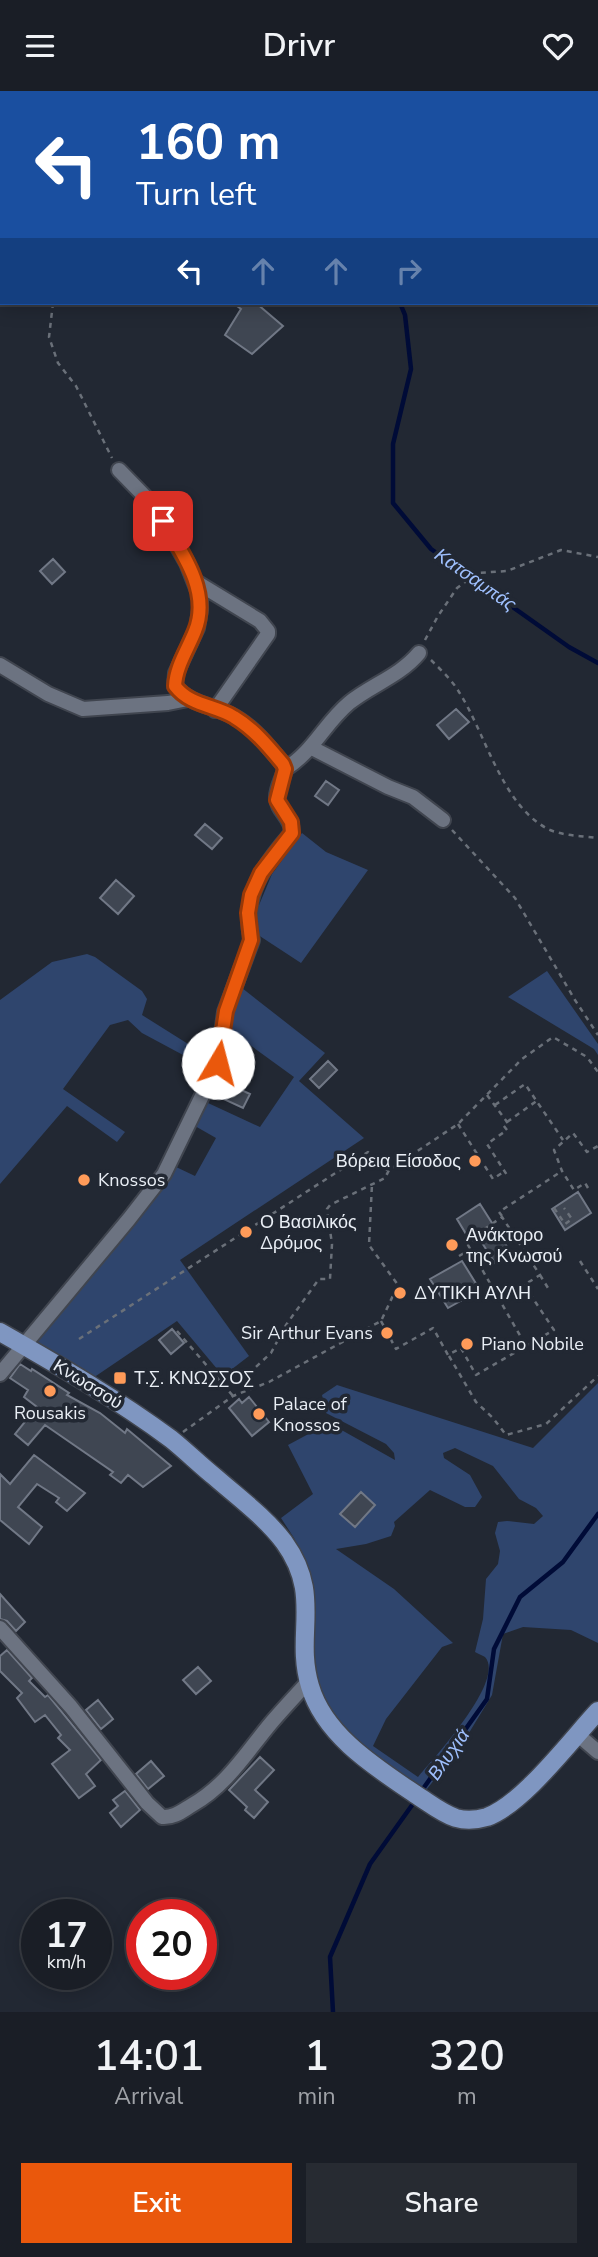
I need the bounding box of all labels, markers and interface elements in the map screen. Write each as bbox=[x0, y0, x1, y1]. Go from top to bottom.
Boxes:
text: Drivr bbox=[263, 24, 335, 67]
icon: menu bbox=[21, 27, 59, 65]
icon: heart bbox=[539, 27, 577, 65]
text: 160 m bbox=[136, 109, 280, 176]
icon: left bbox=[21, 119, 112, 210]
text: Turn left bbox=[136, 173, 256, 216]
icon: left bbox=[171, 252, 209, 290]
icon: ahead bbox=[244, 252, 282, 290]
icon: ahead bbox=[317, 252, 355, 290]
icon: right bbox=[390, 252, 428, 290]
pin bbox=[133, 491, 193, 551]
icon: arrive bbox=[144, 502, 182, 540]
water label: Κατσαμπάς bbox=[429, 542, 522, 618]
position arrow bbox=[181, 1026, 255, 1100]
place label: Βόρεια Είσοδος bbox=[336, 1149, 461, 1173]
marker: Βόρεια Είσοδος bbox=[467, 1153, 483, 1169]
place label: Knossos bbox=[98, 1168, 165, 1192]
marker: Knossos bbox=[76, 1172, 92, 1188]
place label: Ο Βασιλικός Δρόμος bbox=[260, 1210, 357, 1255]
place label: Ανάκτορο της Κνωσού bbox=[466, 1223, 562, 1268]
marker: Ο Βασιλικός Δρόμος bbox=[238, 1224, 254, 1240]
marker: Ανάκτορο της Κνωσού bbox=[444, 1237, 460, 1253]
place label: ΔΥΤΙΚΗ ΑΥΛΗ bbox=[414, 1281, 531, 1305]
marker: ΔΥΤΙΚΗ ΑΥΛΗ bbox=[392, 1285, 408, 1301]
place label: Sir Arthur Evans bbox=[241, 1321, 373, 1345]
marker: Sir Arthur Evans bbox=[379, 1325, 395, 1341]
place label: Piano Nobile bbox=[481, 1332, 584, 1356]
marker: Piano Nobile bbox=[459, 1336, 475, 1352]
street label: Κνωσσού bbox=[49, 1353, 127, 1415]
place label: Τ.Σ. ΚΝΩΣΣΟΣ bbox=[134, 1366, 254, 1390]
marker: Τ.Σ. ΚΝΩΣΣΟΣ bbox=[112, 1370, 128, 1386]
marker: Rousakis bbox=[42, 1383, 58, 1399]
place label: Palace of Knossos bbox=[273, 1392, 348, 1437]
place label: Rousakis bbox=[14, 1401, 86, 1425]
marker: Palace of Knossos bbox=[251, 1406, 267, 1422]
water label: Βλυχιά bbox=[422, 1723, 477, 1785]
speed limit sign: 20 bbox=[126, 1899, 217, 1990]
text: 17 bbox=[45, 1912, 88, 1959]
text: km/h bbox=[47, 1950, 86, 1974]
text: 14:01 bbox=[93, 2028, 204, 2085]
text: 1 bbox=[304, 2028, 329, 2085]
text: 320 bbox=[429, 2028, 505, 2085]
text: Arrival bbox=[114, 2081, 183, 2112]
text: min bbox=[298, 2081, 336, 2112]
text: m bbox=[457, 2081, 477, 2112]
button: Exit bbox=[21, 2163, 292, 2243]
button: Share bbox=[306, 2163, 577, 2243]

